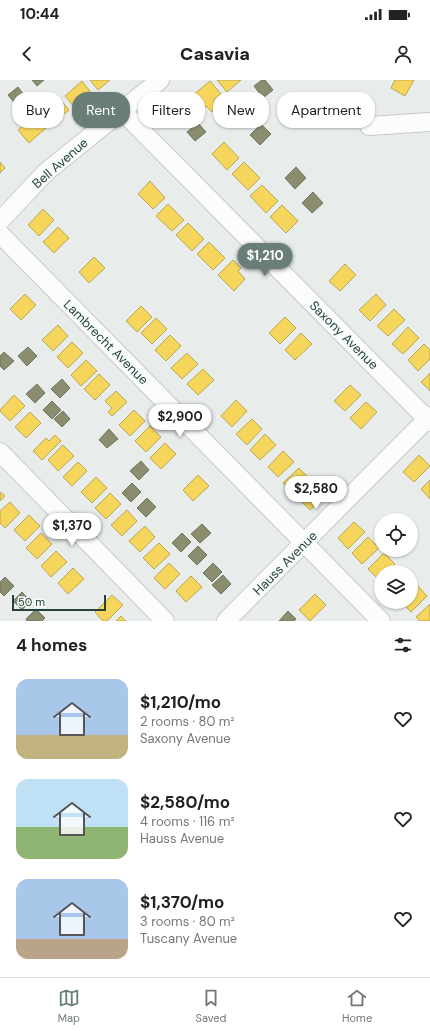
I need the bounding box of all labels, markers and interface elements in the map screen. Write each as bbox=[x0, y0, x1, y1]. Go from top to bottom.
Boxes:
text: 10:44 bbox=[20, 4, 59, 24]
text: Casavia bbox=[180, 42, 250, 66]
icon: back bbox=[16, 43, 38, 65]
icon: person bbox=[392, 43, 414, 65]
chip: Buy bbox=[12, 92, 64, 128]
chip: Rent bbox=[72, 92, 130, 128]
chip: Filters bbox=[138, 92, 205, 128]
chip: New bbox=[213, 92, 269, 128]
chip: Apartment bbox=[277, 92, 375, 128]
street label: Bell Avenue bbox=[29, 134, 91, 192]
pin: $1,210 bbox=[232, 243, 298, 277]
text: $1,210 bbox=[246, 247, 284, 264]
street label: Lambrecht Avenue bbox=[60, 296, 152, 388]
street label: Saxony Avenue bbox=[306, 297, 382, 373]
pin: $2,900 bbox=[147, 404, 213, 438]
text: $2,900 bbox=[157, 408, 203, 425]
pin: $2,580 bbox=[283, 476, 349, 510]
text: $2,580 bbox=[294, 480, 338, 497]
pin: $1,370 bbox=[39, 513, 105, 547]
map controls bbox=[374, 513, 418, 609]
button: locate bbox=[374, 513, 418, 557]
text: $1,370 bbox=[52, 517, 92, 534]
street label: Hauss Avenue bbox=[249, 527, 321, 599]
button: layers bbox=[374, 565, 418, 609]
scale bar bbox=[12, 593, 106, 612]
text: 50 m bbox=[18, 595, 45, 609]
text: 4 homes bbox=[16, 634, 87, 656]
icon: filters bbox=[392, 634, 414, 656]
text: $1,210/mo bbox=[140, 691, 221, 713]
icon: home bbox=[48, 695, 96, 743]
icon: heart bbox=[392, 708, 414, 730]
text: 2 rooms · 80 m² bbox=[140, 713, 235, 730]
text: Saxony Avenue bbox=[140, 730, 231, 747]
text: $2,580/mo bbox=[140, 791, 230, 813]
icon: home bbox=[48, 795, 96, 843]
icon: heart bbox=[392, 808, 414, 830]
text: 4 rooms · 116 m² bbox=[140, 813, 235, 830]
text: Hauss Avenue bbox=[140, 830, 224, 847]
text: $1,370/mo bbox=[140, 891, 224, 913]
icon: home bbox=[48, 895, 96, 943]
icon: heart bbox=[392, 908, 414, 930]
text: 3 rooms · 80 m² bbox=[140, 913, 235, 930]
text: Tuscany Avenue bbox=[140, 930, 237, 947]
tab: Map bbox=[58, 987, 80, 1025]
tab: Saved bbox=[196, 987, 226, 1025]
tab: Home bbox=[342, 987, 372, 1025]

